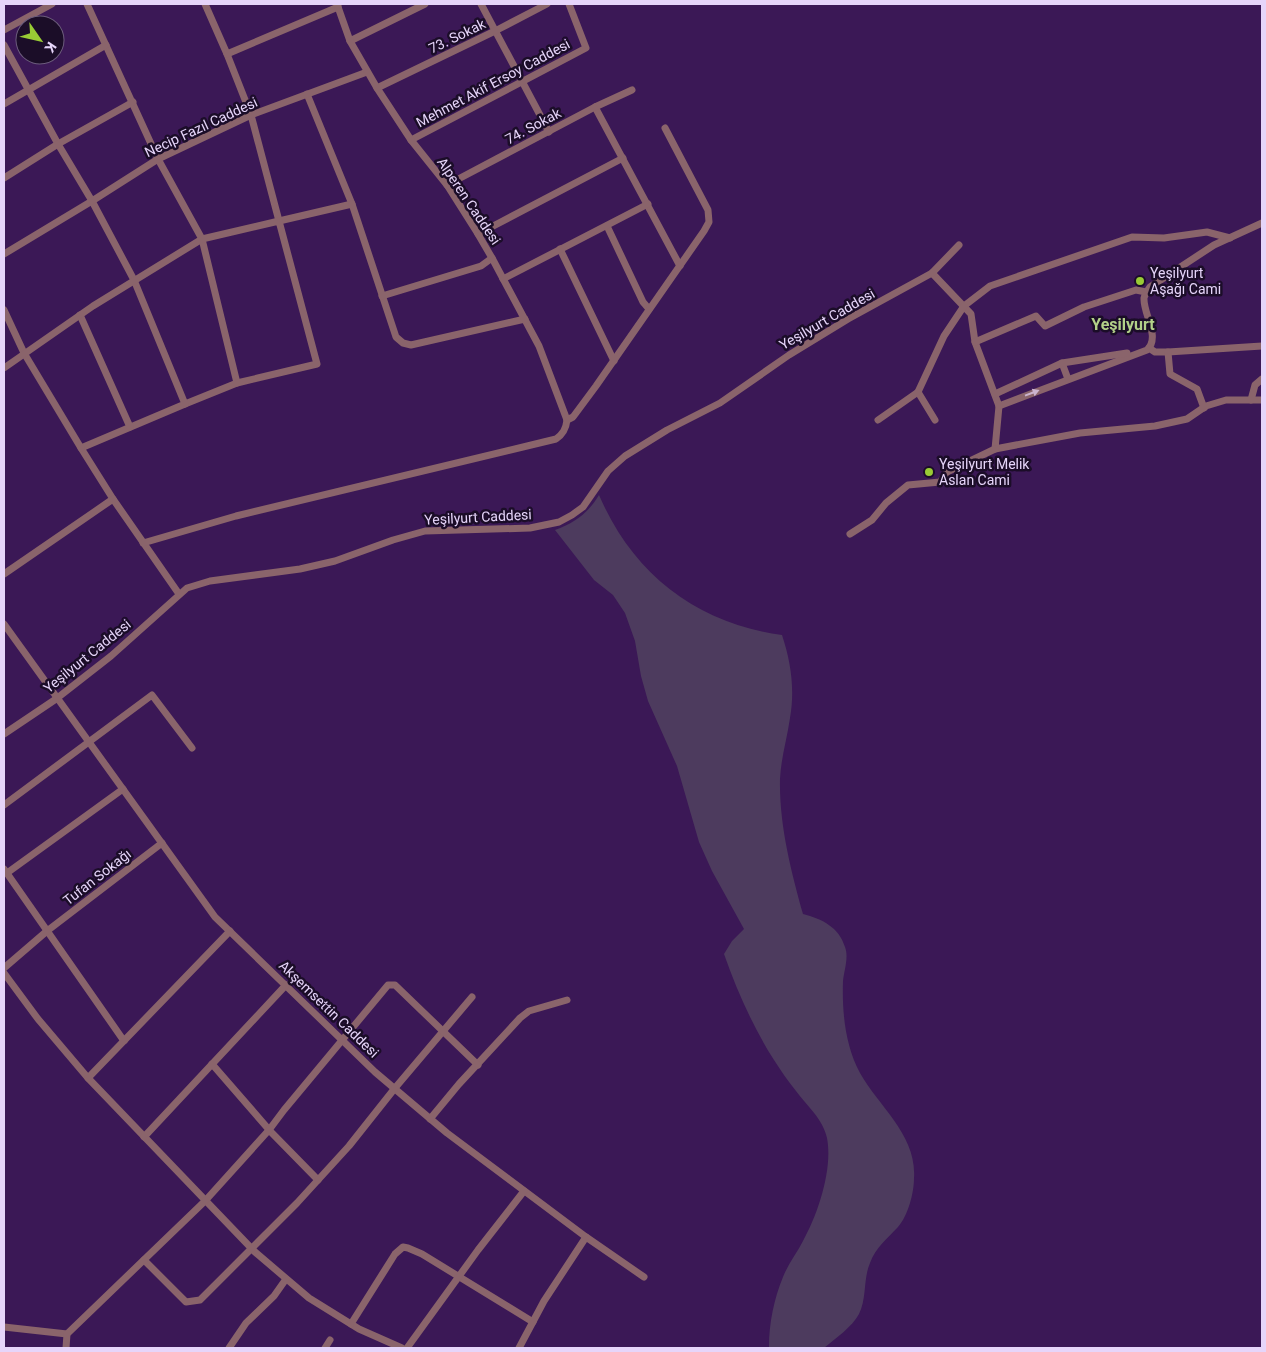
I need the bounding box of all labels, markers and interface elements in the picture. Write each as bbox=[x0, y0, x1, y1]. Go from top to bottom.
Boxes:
north arrow bbox=[15, 15, 65, 65]
street label: 73. Sokak bbox=[426, 15, 489, 57]
street label: Mehmet Akif Ersoy Caddesi bbox=[414, 36, 572, 130]
text: K bbox=[42, 39, 60, 56]
street label: Necip Fazıl Caddesi bbox=[142, 94, 260, 160]
street label: 74. Sokak bbox=[502, 104, 564, 147]
street label: Alperen Caddesi bbox=[434, 154, 504, 248]
place label: Yeşilyurt Aşağı Cami bbox=[1150, 265, 1221, 297]
marker: Yeşilyurt Aşağı Cami bbox=[1134, 275, 1146, 287]
street label: Yeşilyurt Caddesi bbox=[776, 285, 878, 353]
district label: Yeşilyurt bbox=[1091, 315, 1155, 334]
one-way arrow bbox=[1025, 389, 1040, 396]
place label: Yeşilyurt Melik Aslan Cami bbox=[939, 456, 1030, 488]
marker: Yeşilyurt Melik Aslan Cami bbox=[923, 466, 935, 478]
street label: Yeşilyurt Caddesi bbox=[424, 506, 532, 528]
street label: Yeşilyurt Caddesi bbox=[40, 616, 134, 696]
street label: Tufan Sokağı bbox=[60, 846, 134, 908]
street label: Akşemsettin Caddesi bbox=[276, 957, 382, 1061]

